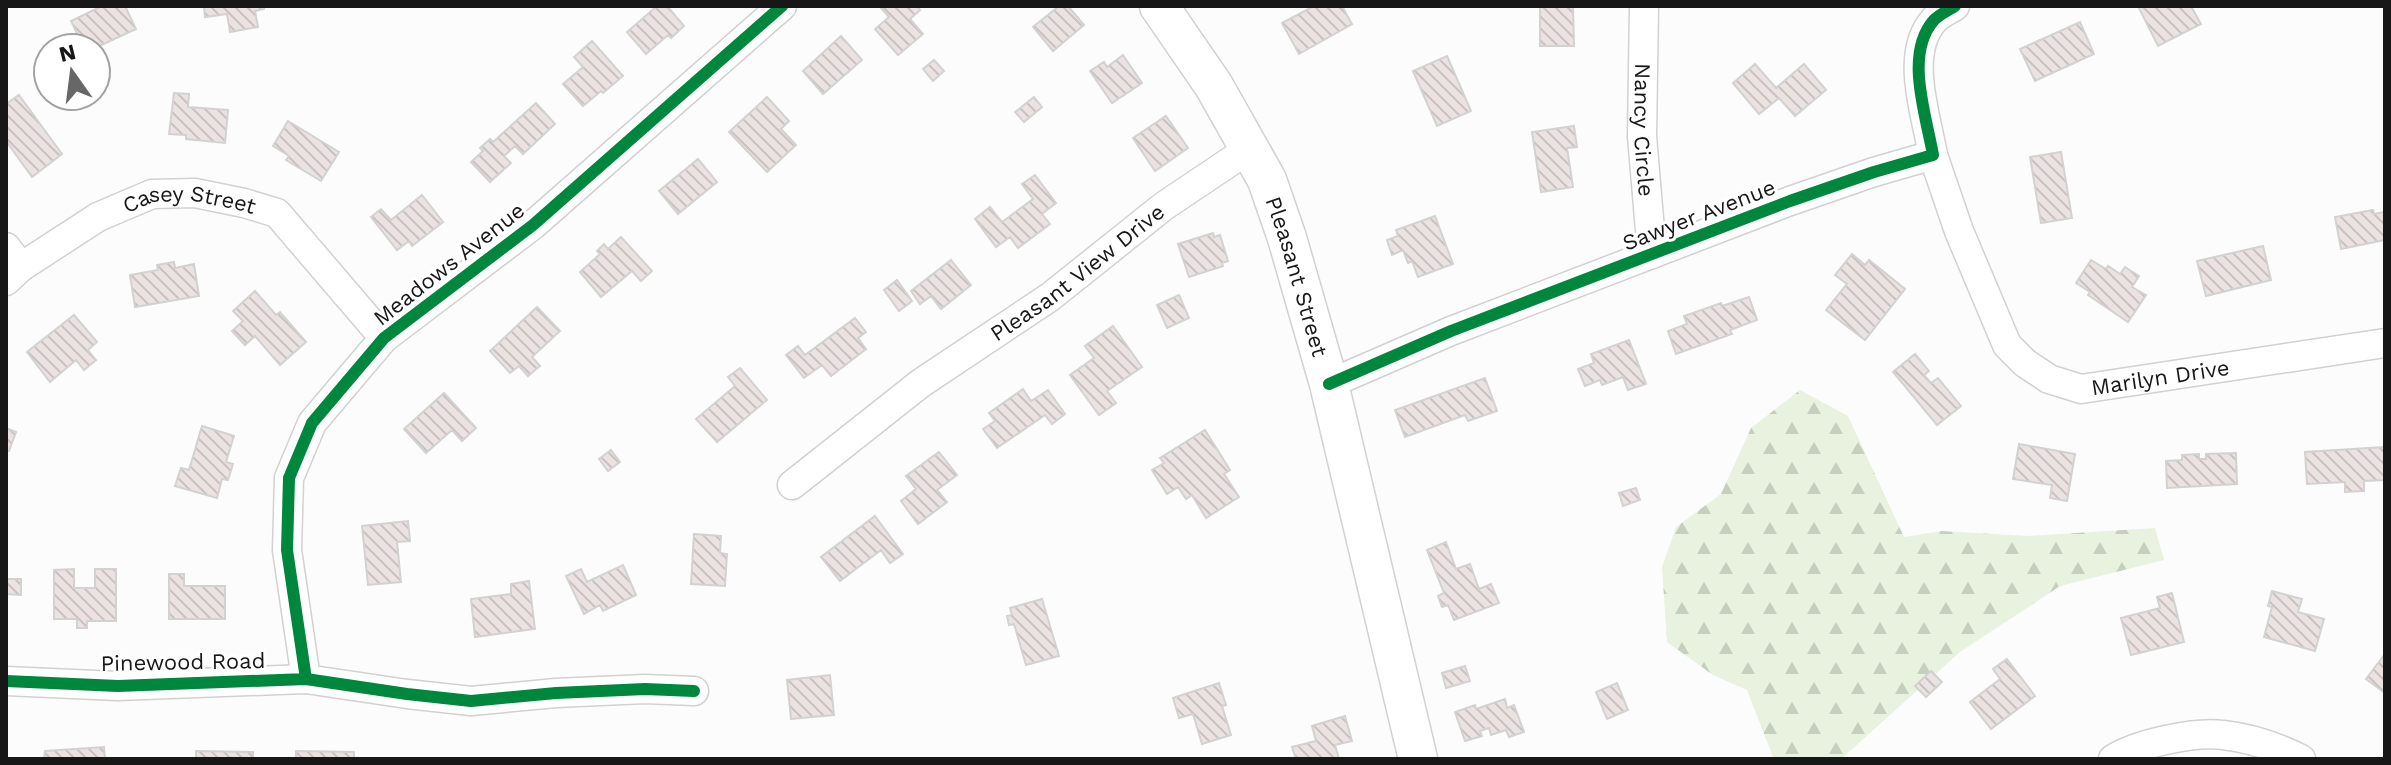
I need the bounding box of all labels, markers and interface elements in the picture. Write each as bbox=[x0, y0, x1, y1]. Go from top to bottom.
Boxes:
north arrow bbox=[32, 32, 112, 112]
text: N bbox=[56, 39, 78, 67]
street label: Nancy Circle bbox=[1630, 63, 1660, 198]
street label: Sawyer Avenue bbox=[1619, 174, 1779, 256]
street label: Casey Street bbox=[119, 180, 259, 218]
street label: Pleasant Street bbox=[1261, 193, 1333, 359]
street label: Meadows Avenue bbox=[369, 197, 529, 331]
street label: Pleasant View Drive bbox=[985, 198, 1169, 346]
street label: Marilyn Drive bbox=[2089, 354, 2231, 400]
street label: Pinewood Road bbox=[100, 648, 266, 676]

